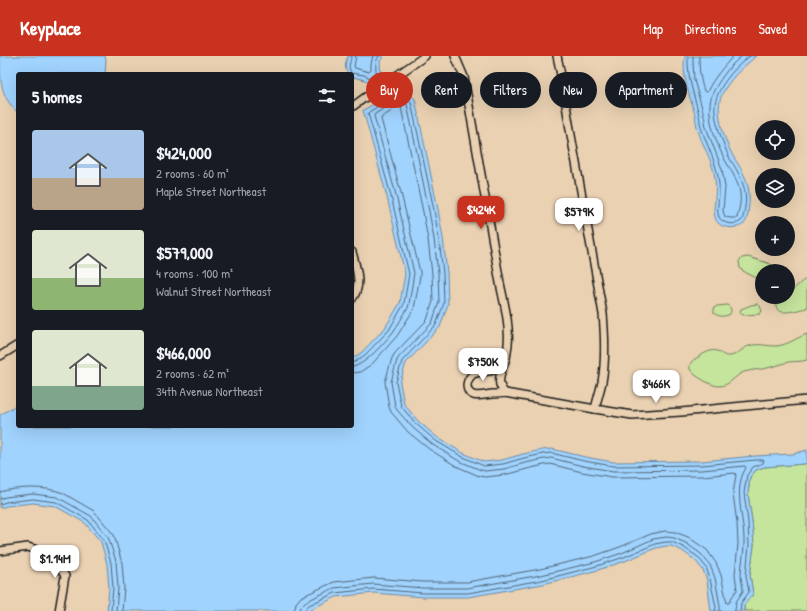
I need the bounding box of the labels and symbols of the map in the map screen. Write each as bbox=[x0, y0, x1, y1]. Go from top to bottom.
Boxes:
pin: $424K bbox=[453, 196, 509, 230]
pin: $579K bbox=[551, 198, 607, 232]
pin: $750K bbox=[455, 348, 511, 382]
pin: $466K bbox=[628, 370, 684, 404]
pin: $1.14M bbox=[22, 545, 88, 579]

